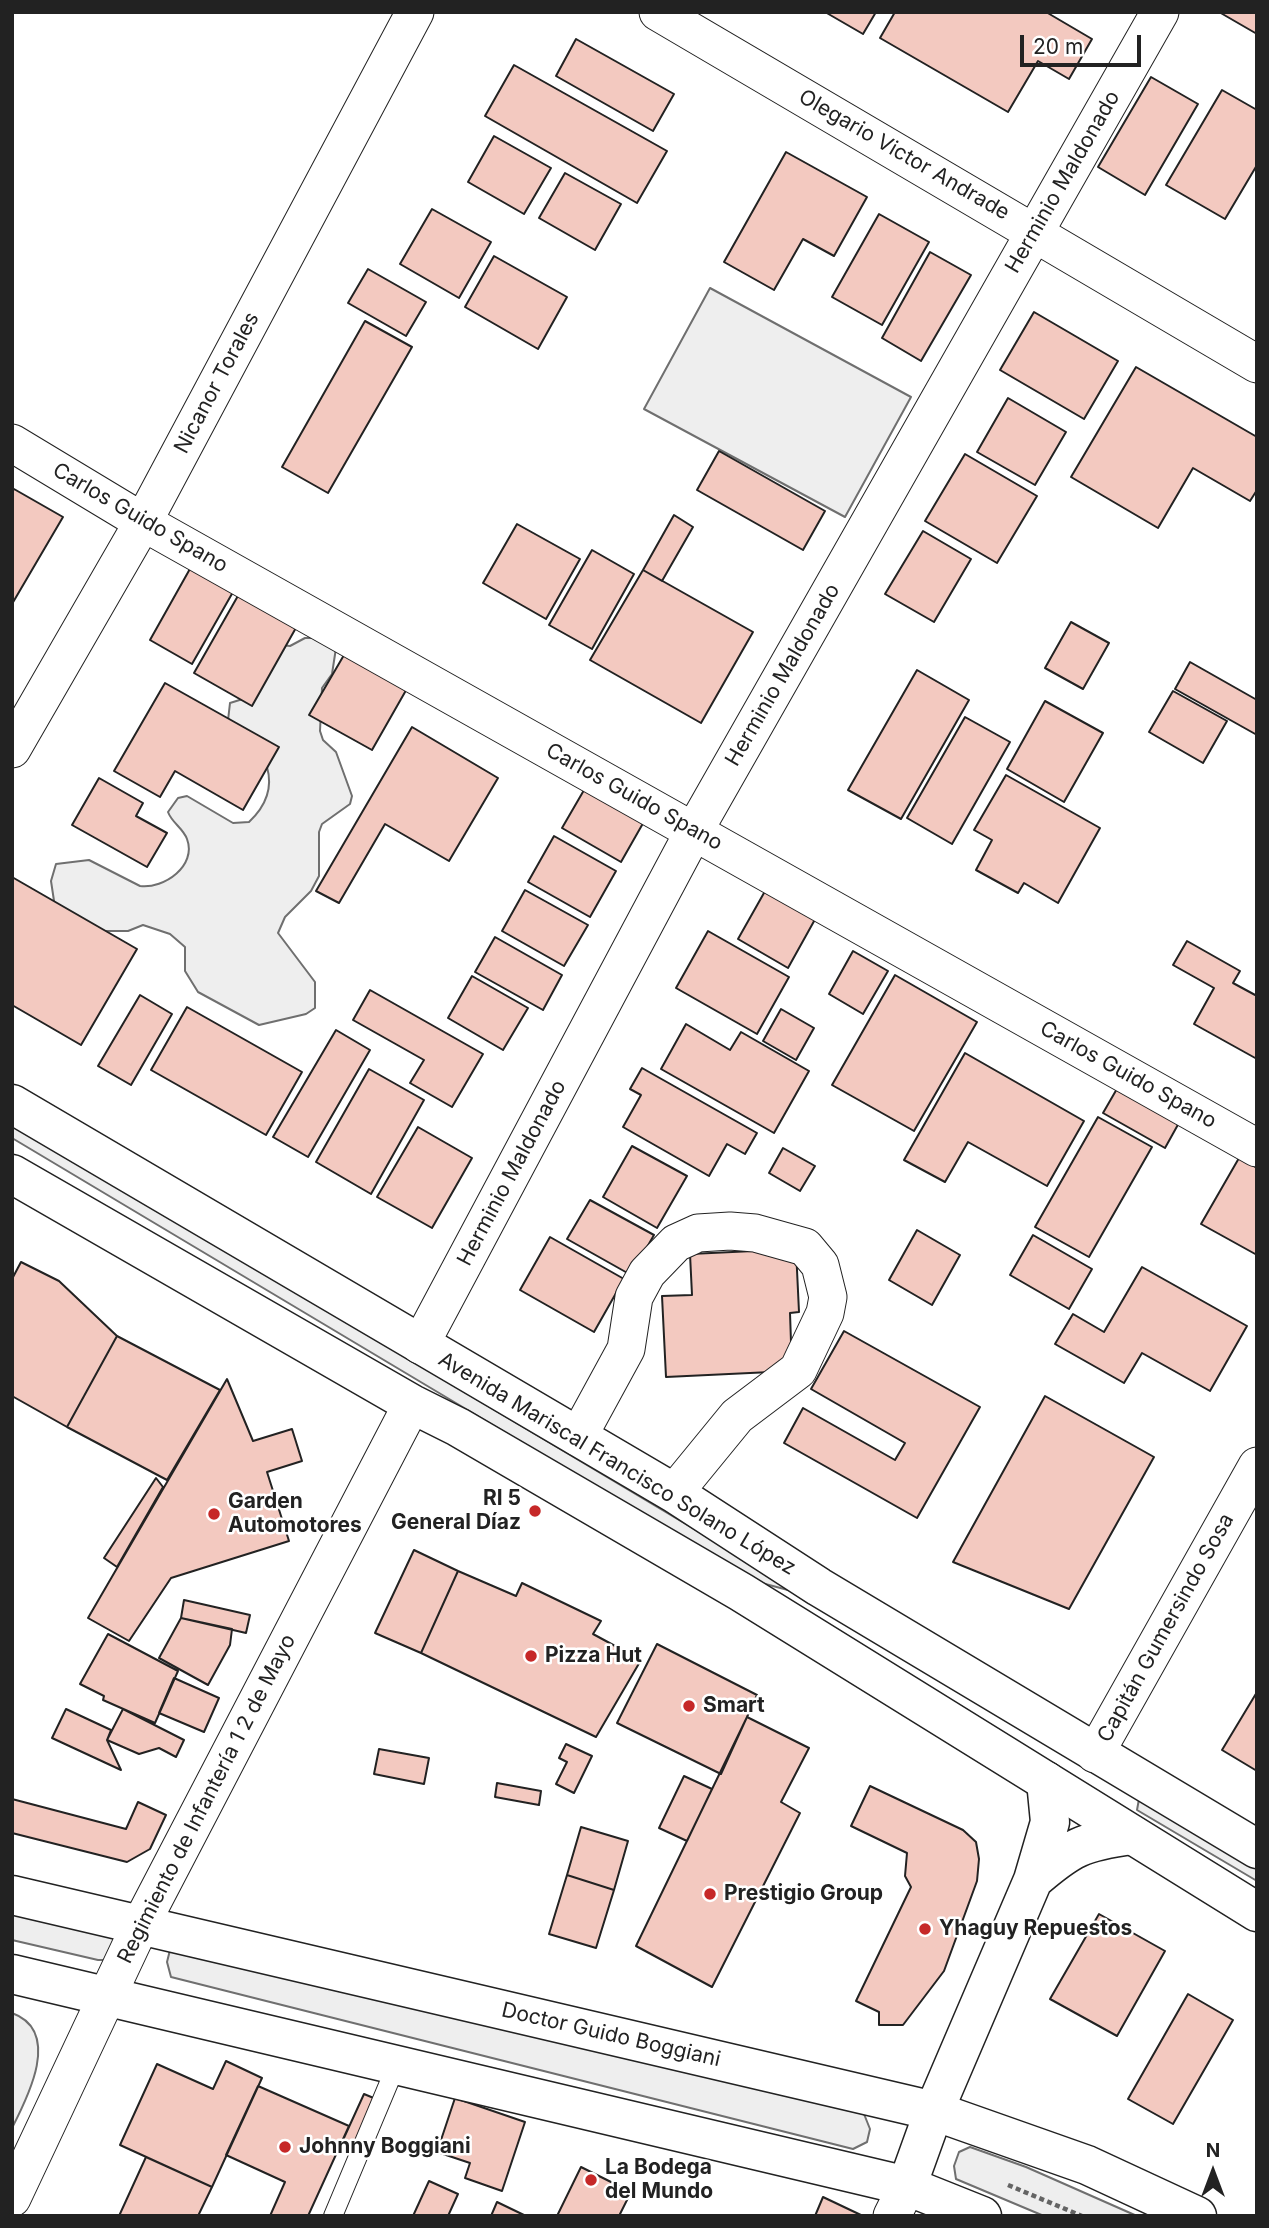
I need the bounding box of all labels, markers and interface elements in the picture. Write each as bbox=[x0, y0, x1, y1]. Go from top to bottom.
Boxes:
scale bar bbox=[1024, 21, 1145, 65]
text: 20 m bbox=[1033, 34, 1083, 59]
street label: Olegario Victor Andrade bbox=[794, 84, 1014, 226]
street label: Herminio Maldonado bbox=[1000, 86, 1126, 278]
street label: Nicanor Torales bbox=[169, 308, 265, 458]
street label: Carlos Guido Spano bbox=[48, 458, 232, 578]
street label: Herminio Maldonado bbox=[720, 579, 846, 771]
street label: Carlos Guido Spano bbox=[541, 738, 727, 856]
street label: Carlos Guido Spano bbox=[1035, 1016, 1221, 1134]
street label: Herminio Maldonado bbox=[452, 1076, 572, 1270]
street label: Avenida Mariscal Francisco Solano López bbox=[434, 1347, 800, 1581]
place label: RI 5 General Díaz bbox=[391, 1486, 521, 1536]
place label: Garden Automotores bbox=[228, 1489, 362, 1539]
marker: RI 5 General Díaz bbox=[527, 1503, 543, 1519]
marker: Garden Automotores bbox=[206, 1506, 222, 1522]
street label: Capitán Gumersindo Sosa bbox=[1093, 1509, 1239, 1747]
street label: Regimiento de Infantería 1 2 de Mayo bbox=[113, 1630, 301, 1968]
place label: Pizza Hut bbox=[545, 1643, 642, 1669]
marker: Pizza Hut bbox=[523, 1648, 539, 1664]
place label: Smart bbox=[703, 1693, 765, 1719]
marker: Smart bbox=[681, 1698, 697, 1714]
place label: Prestigio Group bbox=[724, 1881, 883, 1907]
marker: Prestigio Group bbox=[702, 1886, 718, 1902]
place label: Yhaguy Repuestos bbox=[939, 1916, 1132, 1942]
marker: Yhaguy Repuestos bbox=[917, 1921, 933, 1937]
street label: Doctor Guido Boggiani bbox=[499, 1998, 723, 2072]
place label: Johnny Boggiani bbox=[299, 2134, 471, 2160]
north arrow bbox=[1178, 2137, 1248, 2207]
marker: Johnny Boggiani bbox=[277, 2139, 293, 2155]
text: N bbox=[1206, 2139, 1220, 2162]
place label: La Bodega del Mundo bbox=[605, 2155, 713, 2205]
marker: La Bodega del Mundo bbox=[583, 2172, 599, 2188]

